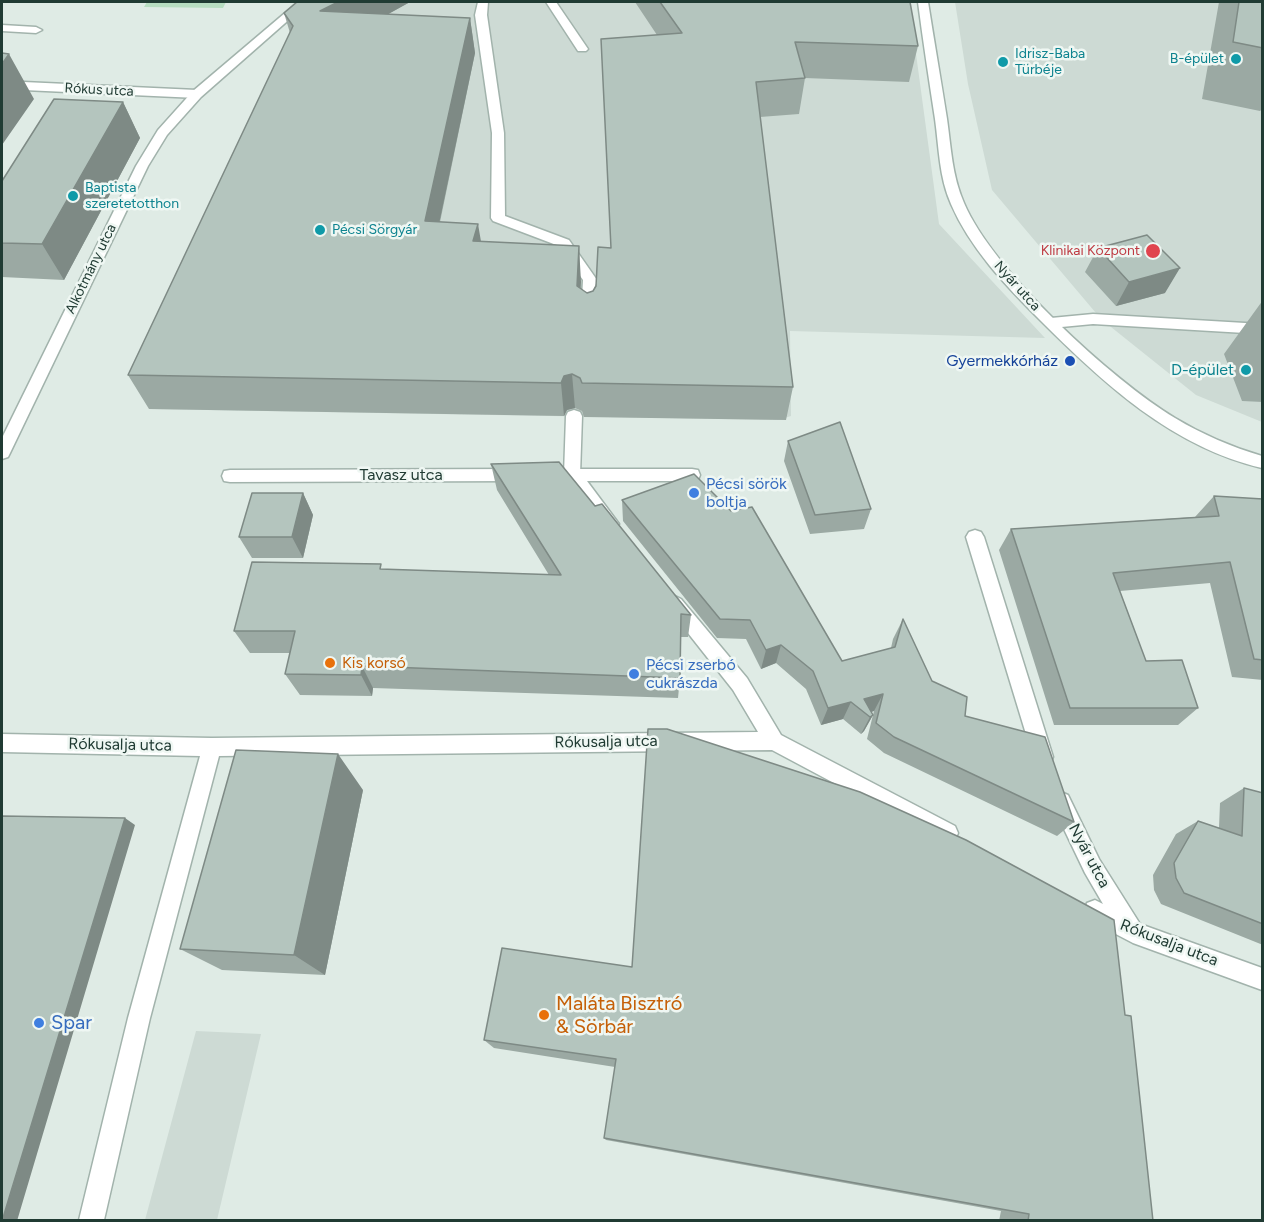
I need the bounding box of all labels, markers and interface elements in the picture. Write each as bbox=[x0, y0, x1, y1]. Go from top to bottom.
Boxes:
place label: Idrisz-Baba Türbéje bbox=[1015, 46, 1085, 78]
place label: B-épület bbox=[1170, 51, 1224, 67]
marker: B-épület bbox=[1229, 52, 1243, 66]
marker: Idrisz-Baba Türbéje bbox=[996, 55, 1010, 69]
street label: Rókus utca bbox=[64, 80, 134, 100]
place label: Baptista szeretetotthon bbox=[85, 180, 179, 212]
marker: Baptista szeretetotthon bbox=[66, 189, 80, 203]
street label: Alkotmány utca bbox=[62, 221, 120, 317]
place label: Pécsi Sörgyár bbox=[332, 222, 417, 238]
marker: Pécsi Sörgyár bbox=[313, 223, 327, 237]
marker: Klinikai Központ bbox=[1144, 242, 1162, 260]
place label: Klinikai Központ bbox=[1041, 243, 1140, 259]
street label: Nyár utca bbox=[990, 258, 1044, 314]
place label: Gyermekkórház bbox=[946, 351, 1058, 371]
marker: Gyermekkórház bbox=[1063, 354, 1077, 368]
place label: D-épület bbox=[1171, 360, 1234, 380]
marker: D-épület bbox=[1239, 363, 1253, 377]
street label: Tavasz utca bbox=[359, 465, 443, 485]
place label: Pécsi sörök boltja bbox=[706, 474, 787, 512]
marker: Pécsi sörök boltja bbox=[687, 486, 701, 500]
place label: Kis korsó bbox=[342, 653, 406, 673]
place label: Pécsi zserbó cukrászda bbox=[646, 655, 736, 693]
marker: Kis korsó bbox=[323, 656, 337, 670]
marker: Pécsi zserbó cukrászda bbox=[627, 667, 641, 681]
street label: Rókusalja utca bbox=[554, 732, 658, 752]
street label: Rókusalja utca bbox=[68, 735, 172, 755]
street label: Nyár utca bbox=[1064, 821, 1114, 891]
street label: Rókusalja utca bbox=[1117, 916, 1221, 970]
place label: Maláta Bisztró & Sörbár bbox=[556, 992, 682, 1039]
marker: Maláta Bisztró & Sörbár bbox=[537, 1008, 551, 1022]
place label: Spar bbox=[51, 1011, 92, 1035]
marker: Spar bbox=[32, 1016, 46, 1030]

